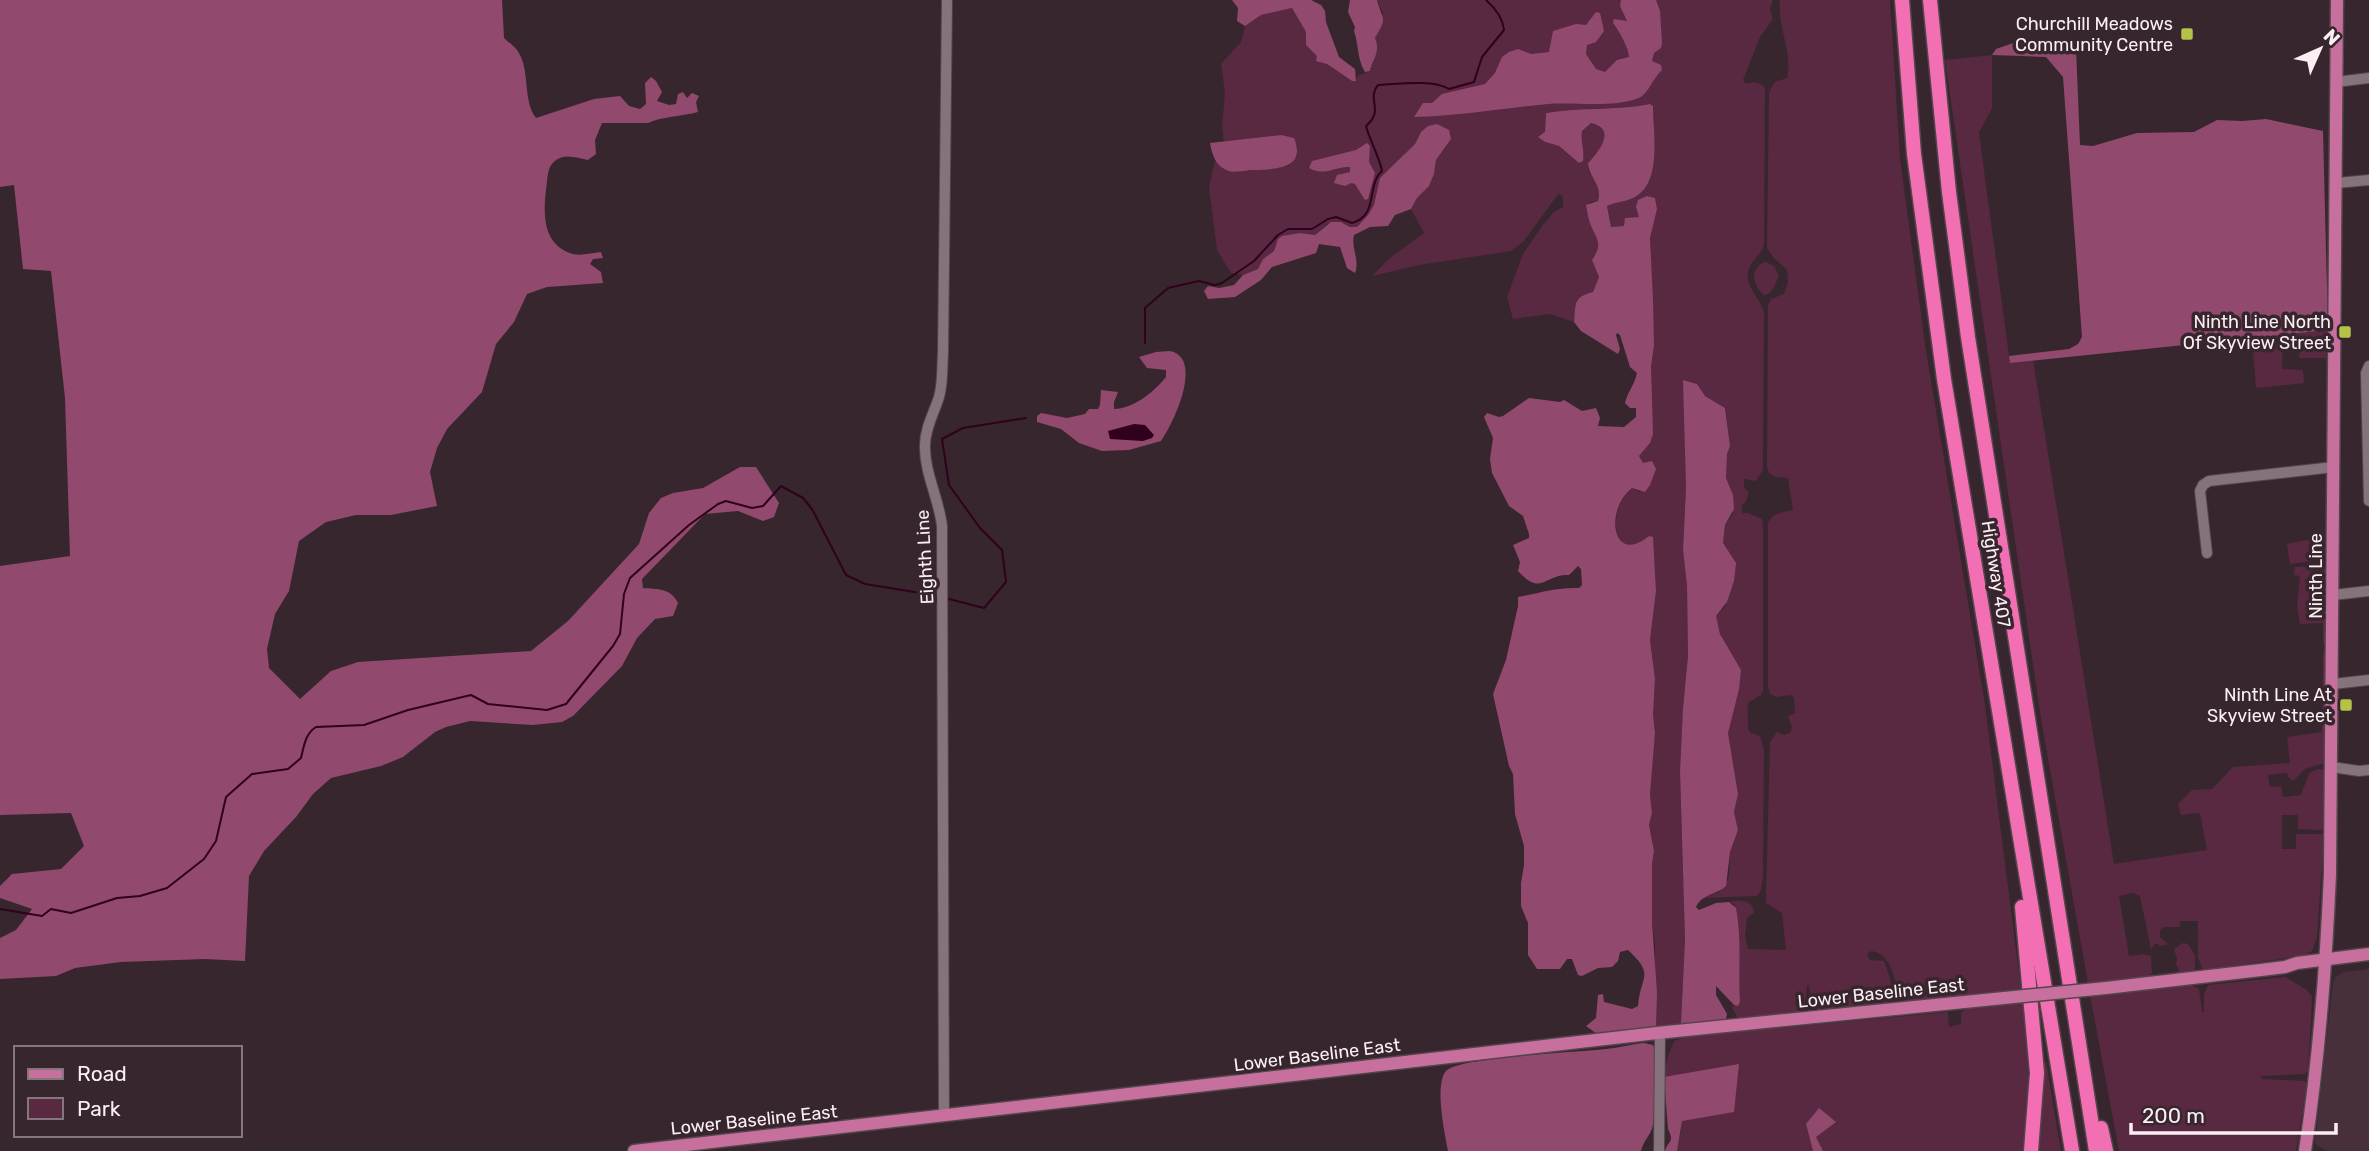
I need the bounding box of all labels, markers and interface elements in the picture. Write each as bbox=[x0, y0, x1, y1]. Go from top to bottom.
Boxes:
place label: Churchill Meadows Community Centre bbox=[2015, 13, 2173, 56]
north arrow bbox=[2285, 14, 2355, 84]
text: N bbox=[2319, 24, 2345, 50]
marker: Churchill Meadows Community Centre bbox=[2179, 26, 2195, 42]
place label: Ninth Line North Of Skyview Street bbox=[2183, 311, 2331, 354]
marker: Ninth Line North Of Skyview Street bbox=[2337, 324, 2353, 340]
street label: Eighth Line bbox=[912, 509, 938, 605]
street label: Highway 407 bbox=[1977, 519, 2015, 629]
street label: Ninth Line bbox=[2305, 533, 2327, 619]
place label: Ninth Line At Skyview Street bbox=[2207, 684, 2332, 727]
marker: Ninth Line At Skyview Street bbox=[2338, 697, 2354, 713]
street label: Lower Baseline East bbox=[1797, 973, 1965, 1013]
street label: Lower Baseline East bbox=[1233, 1034, 1401, 1076]
legend bbox=[14, 1046, 242, 1137]
text: Road bbox=[77, 1061, 127, 1086]
scale bar bbox=[2131, 1092, 2336, 1136]
text: Park bbox=[77, 1096, 121, 1121]
street label: Lower Baseline East bbox=[670, 1100, 838, 1140]
text: 200 m bbox=[2142, 1103, 2205, 1128]

